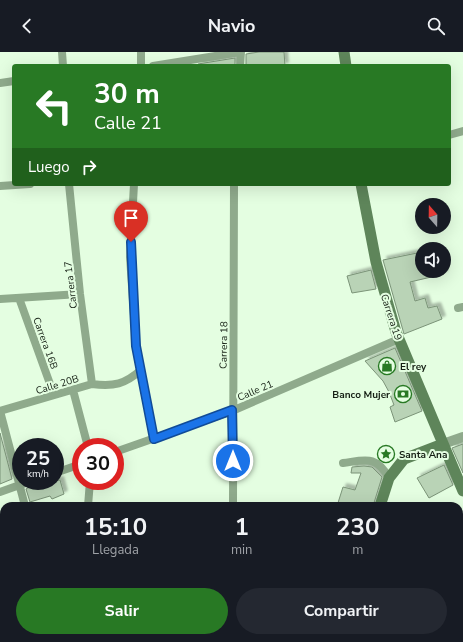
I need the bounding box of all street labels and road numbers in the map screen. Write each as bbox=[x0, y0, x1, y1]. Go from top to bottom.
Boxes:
street label: Carrera 17 bbox=[61, 260, 81, 309]
street label: Carrera 19 bbox=[377, 292, 405, 342]
street label: Carrera 16B bbox=[29, 315, 61, 372]
street label: Carrera 18 bbox=[217, 321, 231, 369]
street label: Calle 20B bbox=[34, 372, 81, 398]
street label: Calle 21 bbox=[235, 377, 275, 405]

